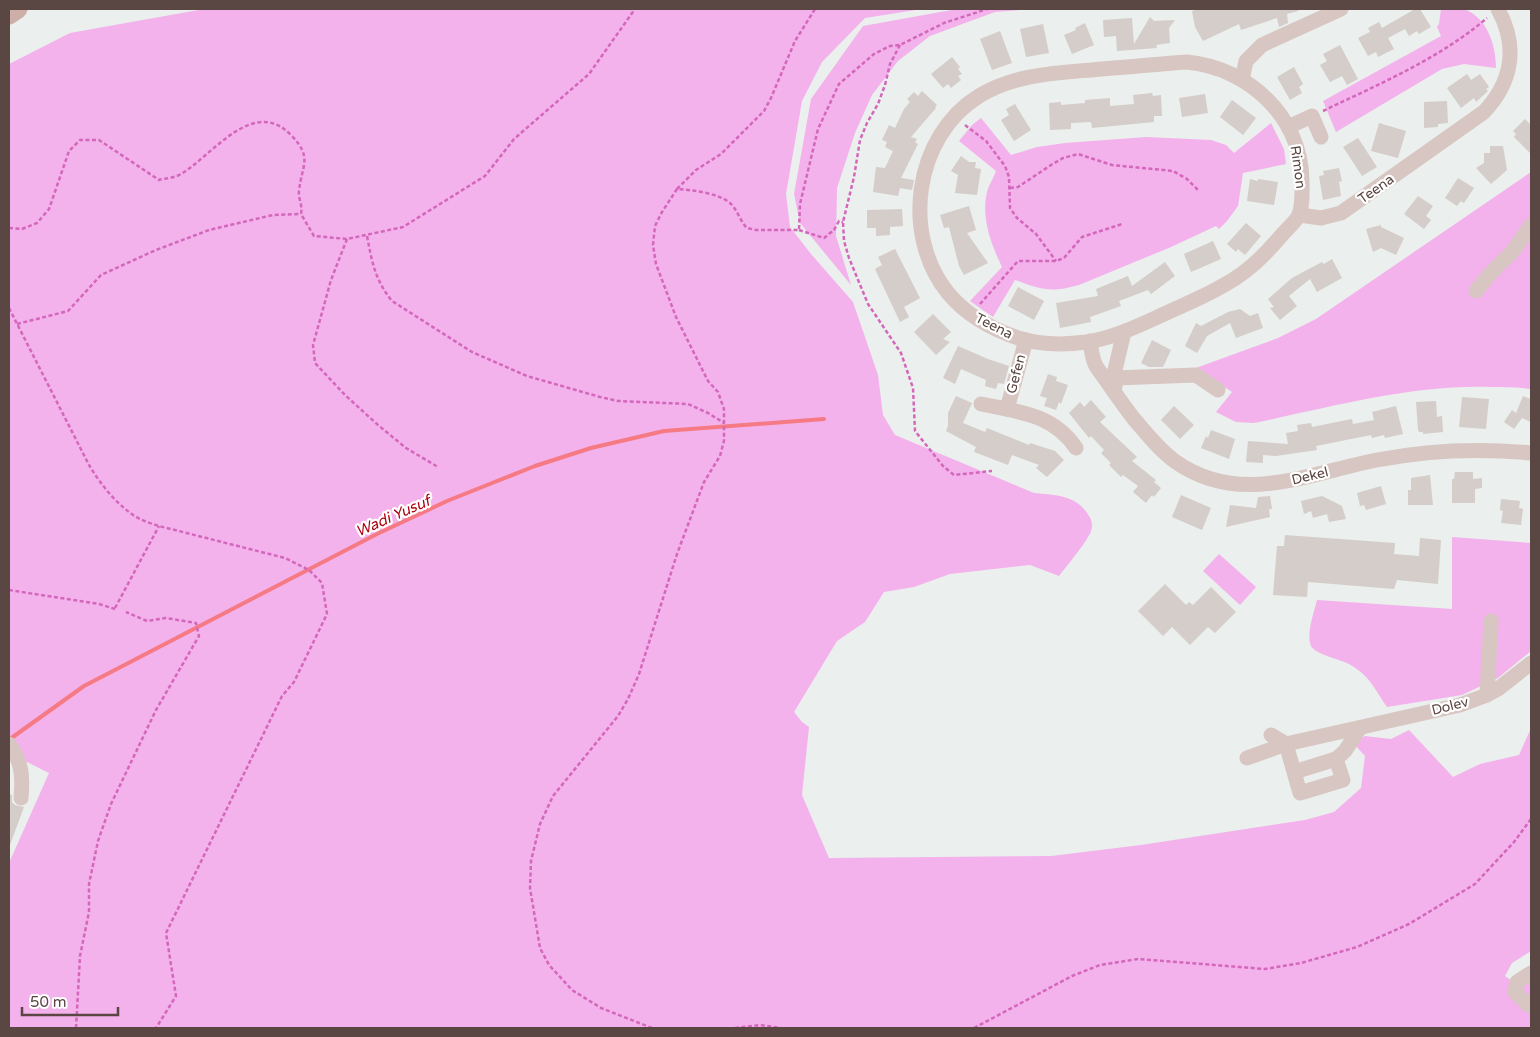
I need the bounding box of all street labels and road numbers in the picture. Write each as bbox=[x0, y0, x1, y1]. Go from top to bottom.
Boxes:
street label: Rimon bbox=[1287, 144, 1309, 190]
street label: Teena bbox=[1355, 171, 1397, 207]
street label: Teena bbox=[972, 309, 1016, 343]
street label: Gefen bbox=[1003, 353, 1029, 395]
street label: Dekel bbox=[1290, 463, 1330, 489]
street label: Dolev bbox=[1430, 693, 1471, 719]

